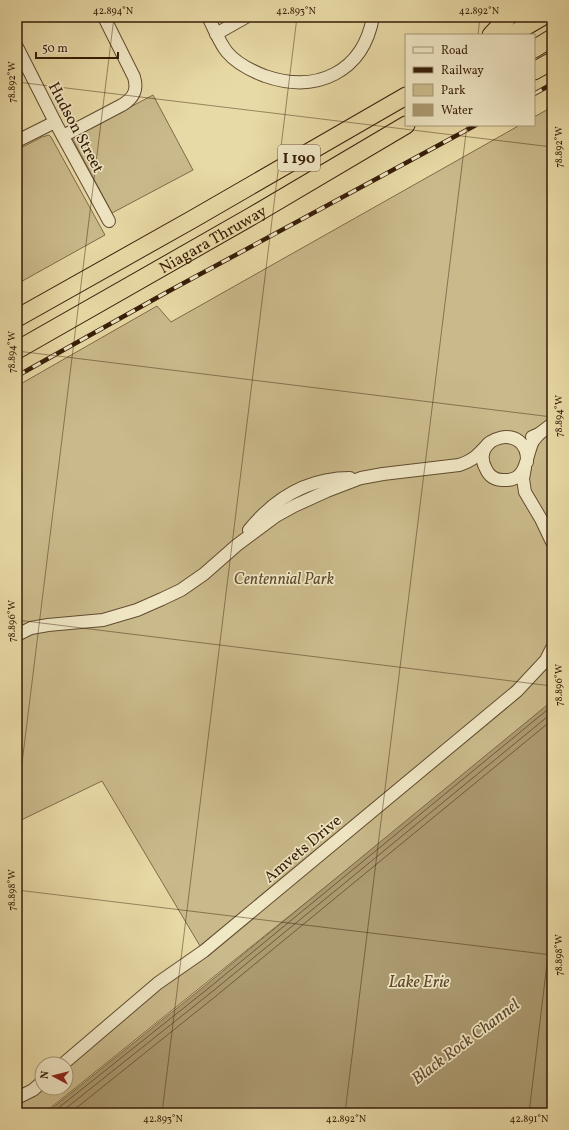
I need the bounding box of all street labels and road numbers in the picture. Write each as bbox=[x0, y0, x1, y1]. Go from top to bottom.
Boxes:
street label: Hudson Street bbox=[42, 79, 109, 178]
road number: I 190 bbox=[278, 145, 320, 171]
street label: Niagara Thruway bbox=[156, 201, 272, 280]
street label: Amvets Drive bbox=[260, 810, 347, 889]

